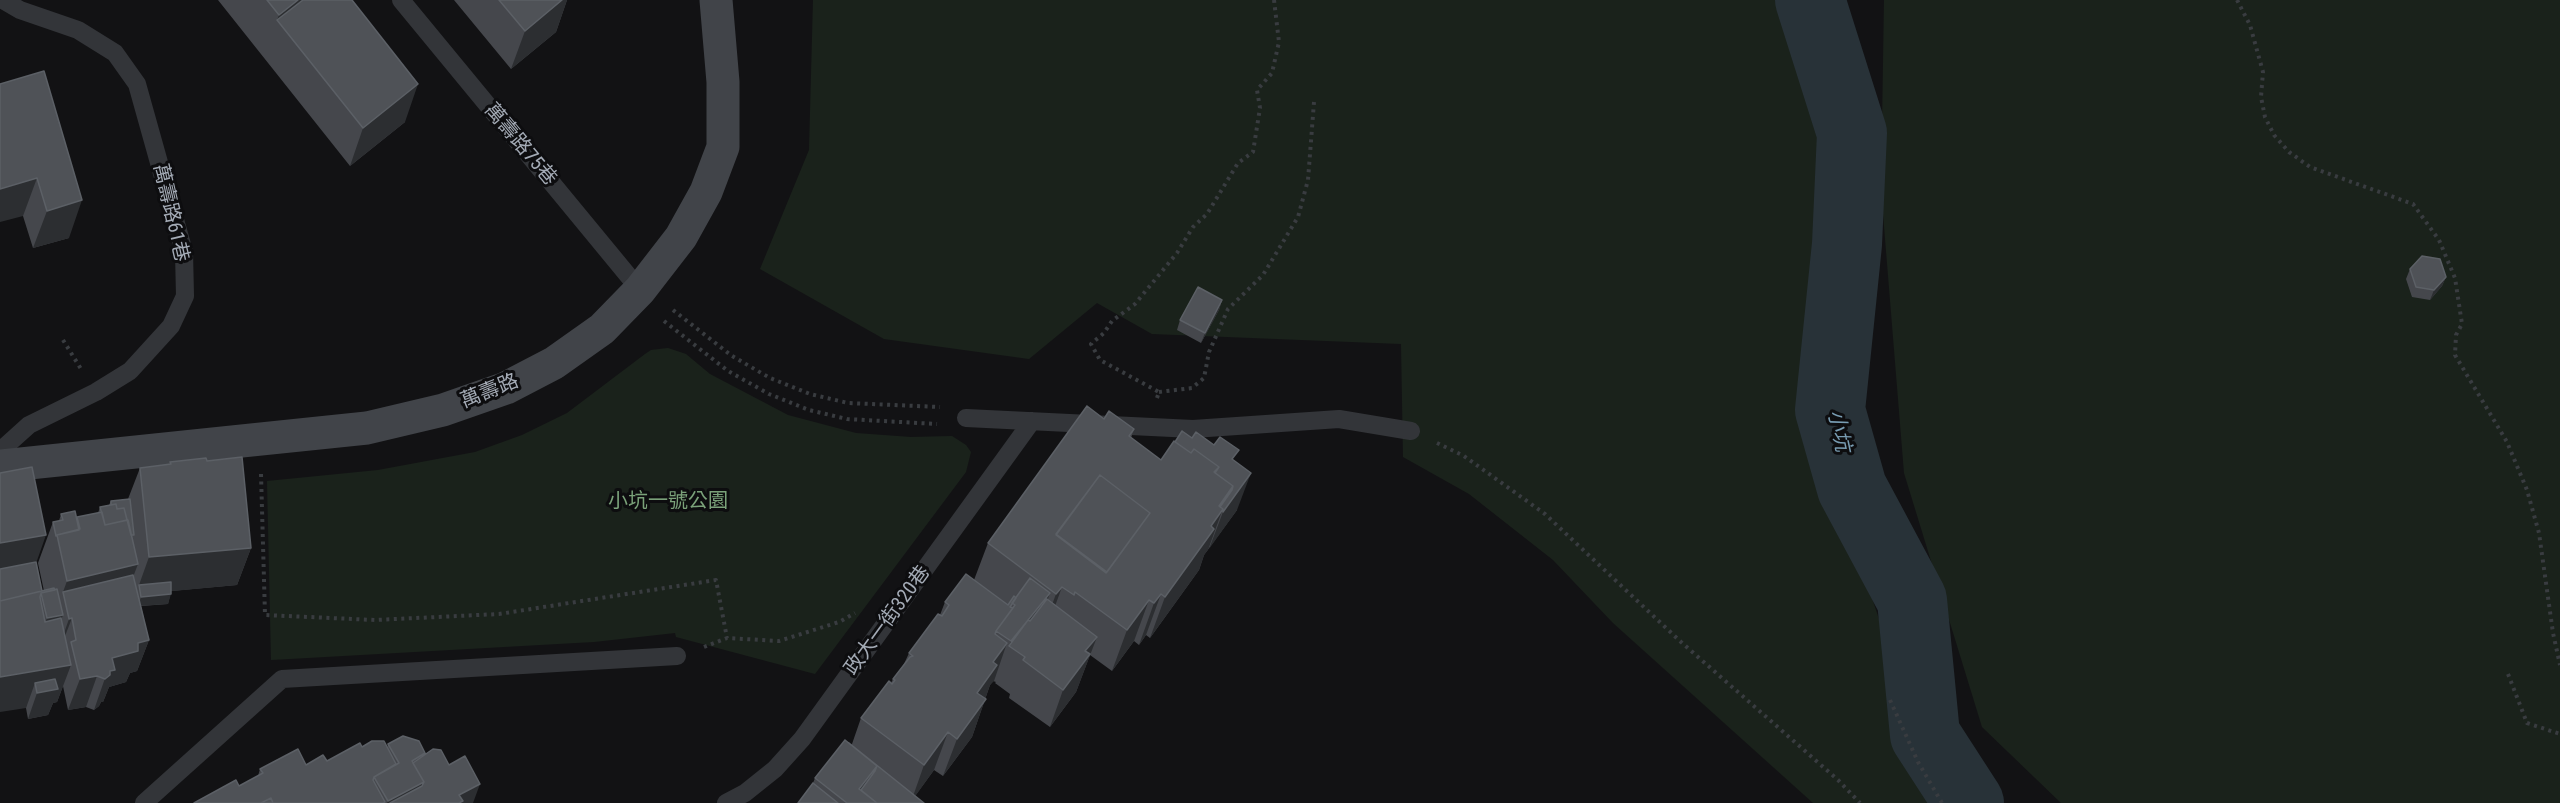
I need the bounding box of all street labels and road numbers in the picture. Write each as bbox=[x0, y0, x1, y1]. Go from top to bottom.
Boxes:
street label: 萬壽路75巷 bbox=[479, 99, 561, 191]
street label: 萬壽路61巷 bbox=[147, 162, 193, 264]
street label: 萬壽路 bbox=[458, 370, 522, 414]
street label: 政大一街320巷 bbox=[840, 562, 936, 680]

